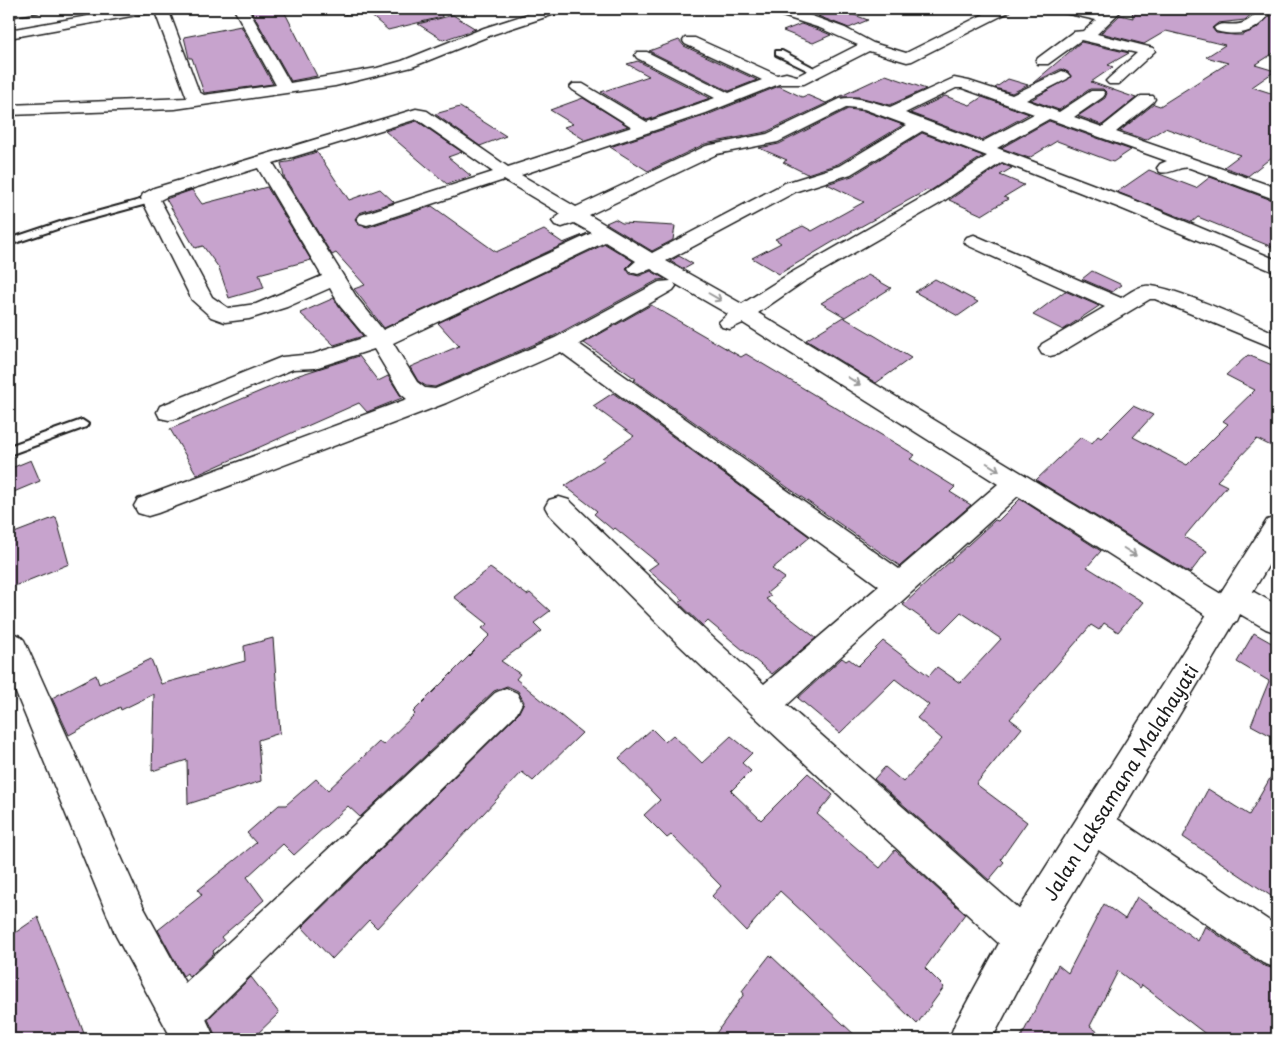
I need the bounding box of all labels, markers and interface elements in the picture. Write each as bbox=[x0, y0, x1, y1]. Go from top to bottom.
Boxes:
one-way arrow bbox=[708, 293, 722, 303]
one-way arrow bbox=[847, 377, 861, 387]
one-way arrow bbox=[985, 462, 999, 472]
one-way arrow bbox=[1123, 548, 1137, 558]
street label: Jalan Laksamana Malahayati bbox=[1035, 658, 1205, 906]

